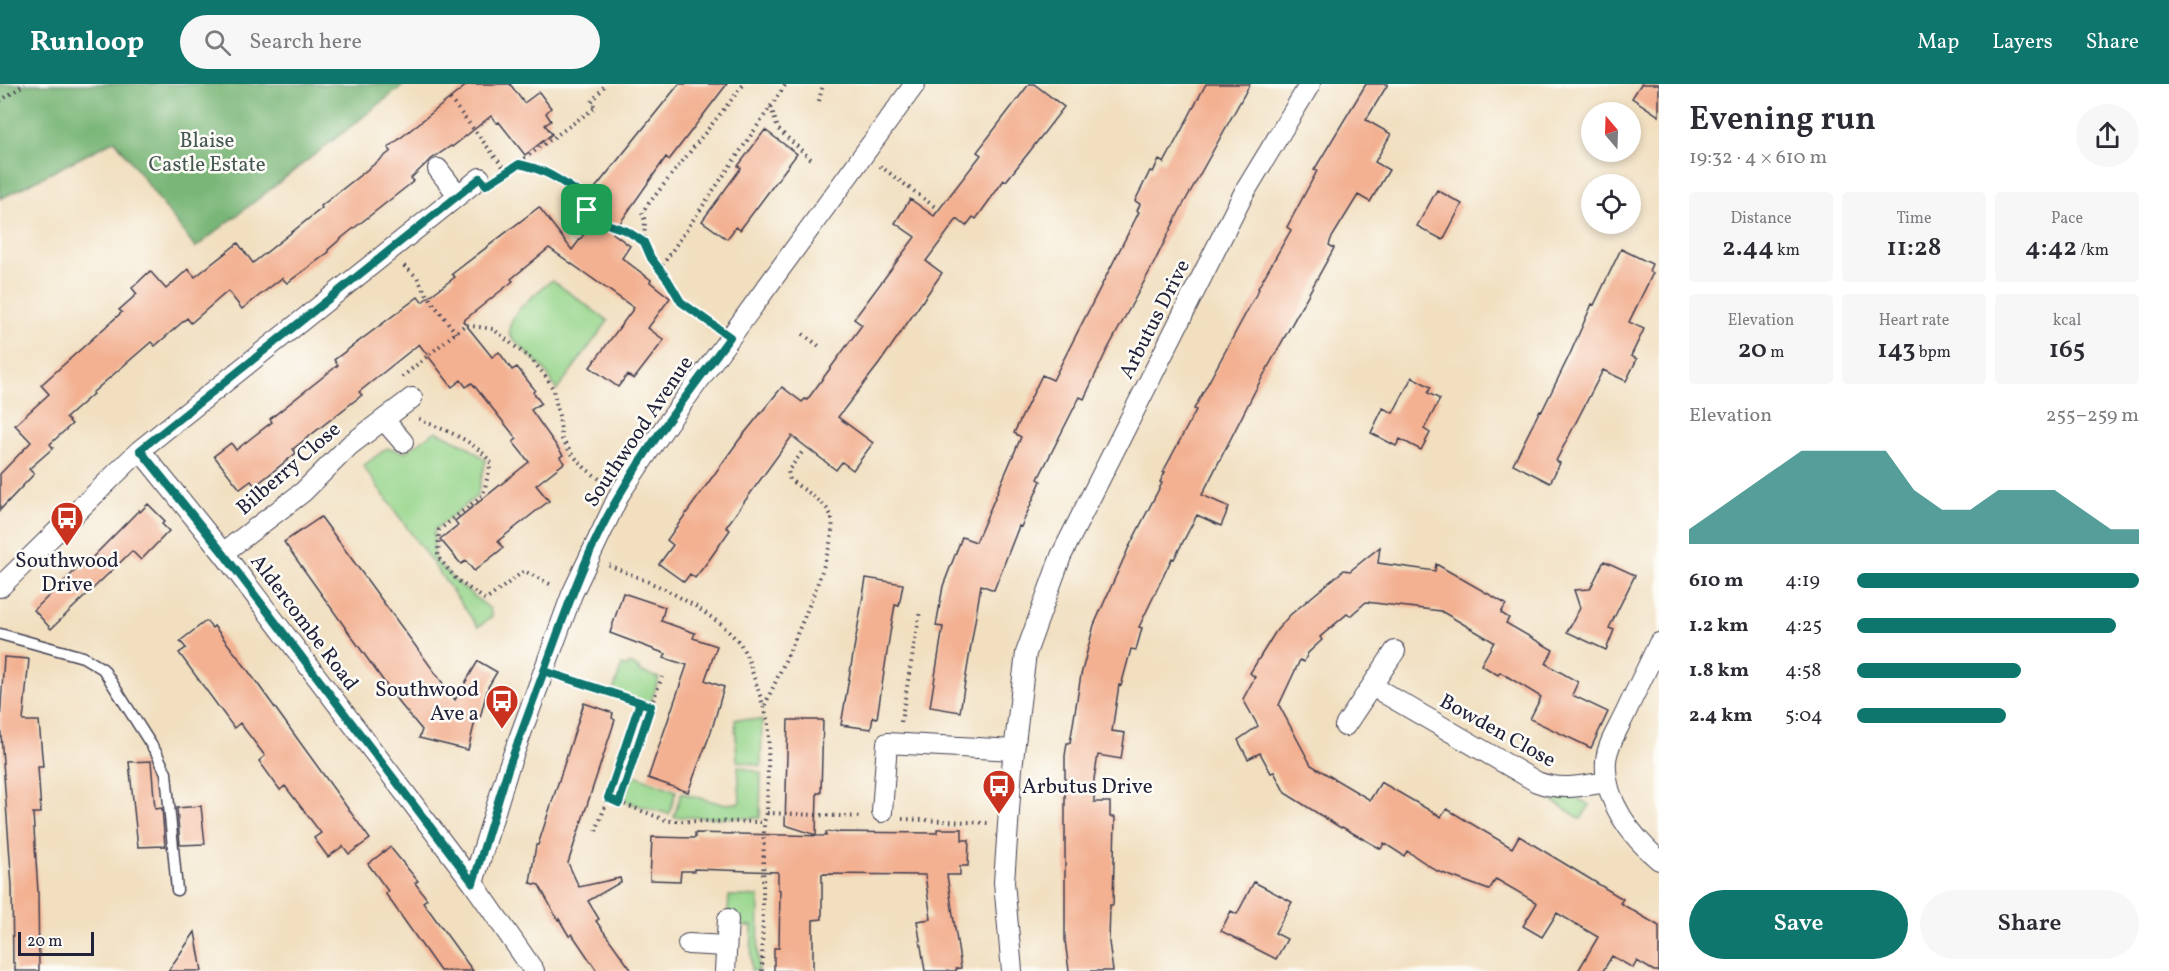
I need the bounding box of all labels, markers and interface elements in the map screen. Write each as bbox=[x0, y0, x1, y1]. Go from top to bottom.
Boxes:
search box bbox=[180, 15, 600, 69]
text: Runloop bbox=[30, 23, 144, 62]
icon: search bbox=[201, 26, 234, 59]
text: Search here bbox=[249, 27, 362, 58]
text: Map bbox=[1917, 28, 1959, 57]
text: Layers bbox=[1992, 28, 2053, 57]
text: Share bbox=[2086, 28, 2139, 57]
text: Evening run bbox=[1689, 98, 1876, 144]
north arrow bbox=[1581, 102, 1641, 162]
map controls bbox=[1581, 102, 1641, 234]
button: share bbox=[2076, 104, 2139, 167]
park label: Blaise Castle Estate bbox=[148, 127, 266, 180]
text: 19:32 · 4 × 610 m bbox=[1689, 144, 1827, 172]
button: locate bbox=[1581, 174, 1641, 234]
pin bbox=[561, 184, 612, 235]
icon: arrive bbox=[570, 193, 603, 226]
text: Distance bbox=[1730, 208, 1792, 230]
text: Time bbox=[1896, 208, 1932, 230]
text: Pace bbox=[2051, 208, 2083, 230]
text: 2.44 bbox=[1722, 230, 1774, 266]
text: 11:28 bbox=[1887, 230, 1941, 266]
text: 4:42 bbox=[2025, 230, 2077, 266]
text: km bbox=[1774, 240, 1800, 262]
text: /km bbox=[2077, 240, 2109, 262]
street label: Arbutus Drive bbox=[1113, 255, 1198, 384]
text: Elevation bbox=[1728, 310, 1794, 332]
text: Heart rate bbox=[1879, 310, 1949, 332]
text: kcal bbox=[2053, 310, 2081, 332]
text: 20 bbox=[1738, 332, 1767, 368]
text: 143 bbox=[1877, 332, 1916, 368]
text: 165 bbox=[2049, 332, 2085, 368]
text: m bbox=[1767, 342, 1784, 364]
text: bpm bbox=[1916, 342, 1951, 364]
street label: Southwood Avenue bbox=[578, 350, 701, 513]
text: Elevation bbox=[1689, 402, 1772, 430]
text: 255–259 m bbox=[2046, 402, 2139, 430]
street label: Bilberry Close bbox=[231, 416, 347, 523]
bus stop icon: Southwood Drive bbox=[49, 500, 85, 547]
place label: Southwood Drive bbox=[15, 547, 119, 600]
street label: Aldercombe Road bbox=[243, 549, 365, 697]
text: 610 m bbox=[1689, 567, 1744, 595]
text: 4:19 bbox=[1785, 567, 1820, 595]
text: 1.2 km bbox=[1689, 612, 1749, 640]
text: 4:25 bbox=[1785, 612, 1822, 640]
text: 1.8 km bbox=[1689, 657, 1749, 685]
text: 4:58 bbox=[1785, 657, 1821, 685]
place label: Southwood Ave a bbox=[375, 676, 479, 729]
bus stop icon: Southwood Ave a bbox=[484, 683, 520, 730]
street label: Bowden Close bbox=[1434, 687, 1561, 775]
text: 2.4 km bbox=[1689, 702, 1753, 730]
text: 5:04 bbox=[1785, 702, 1823, 730]
bus stop icon: Arbutus Drive bbox=[981, 768, 1017, 815]
place label: Arbutus Drive bbox=[1022, 773, 1153, 802]
button: Save bbox=[1689, 890, 1908, 959]
button: Share bbox=[1920, 890, 2139, 959]
scale bar bbox=[18, 929, 94, 956]
text: 20 m bbox=[27, 931, 62, 953]

